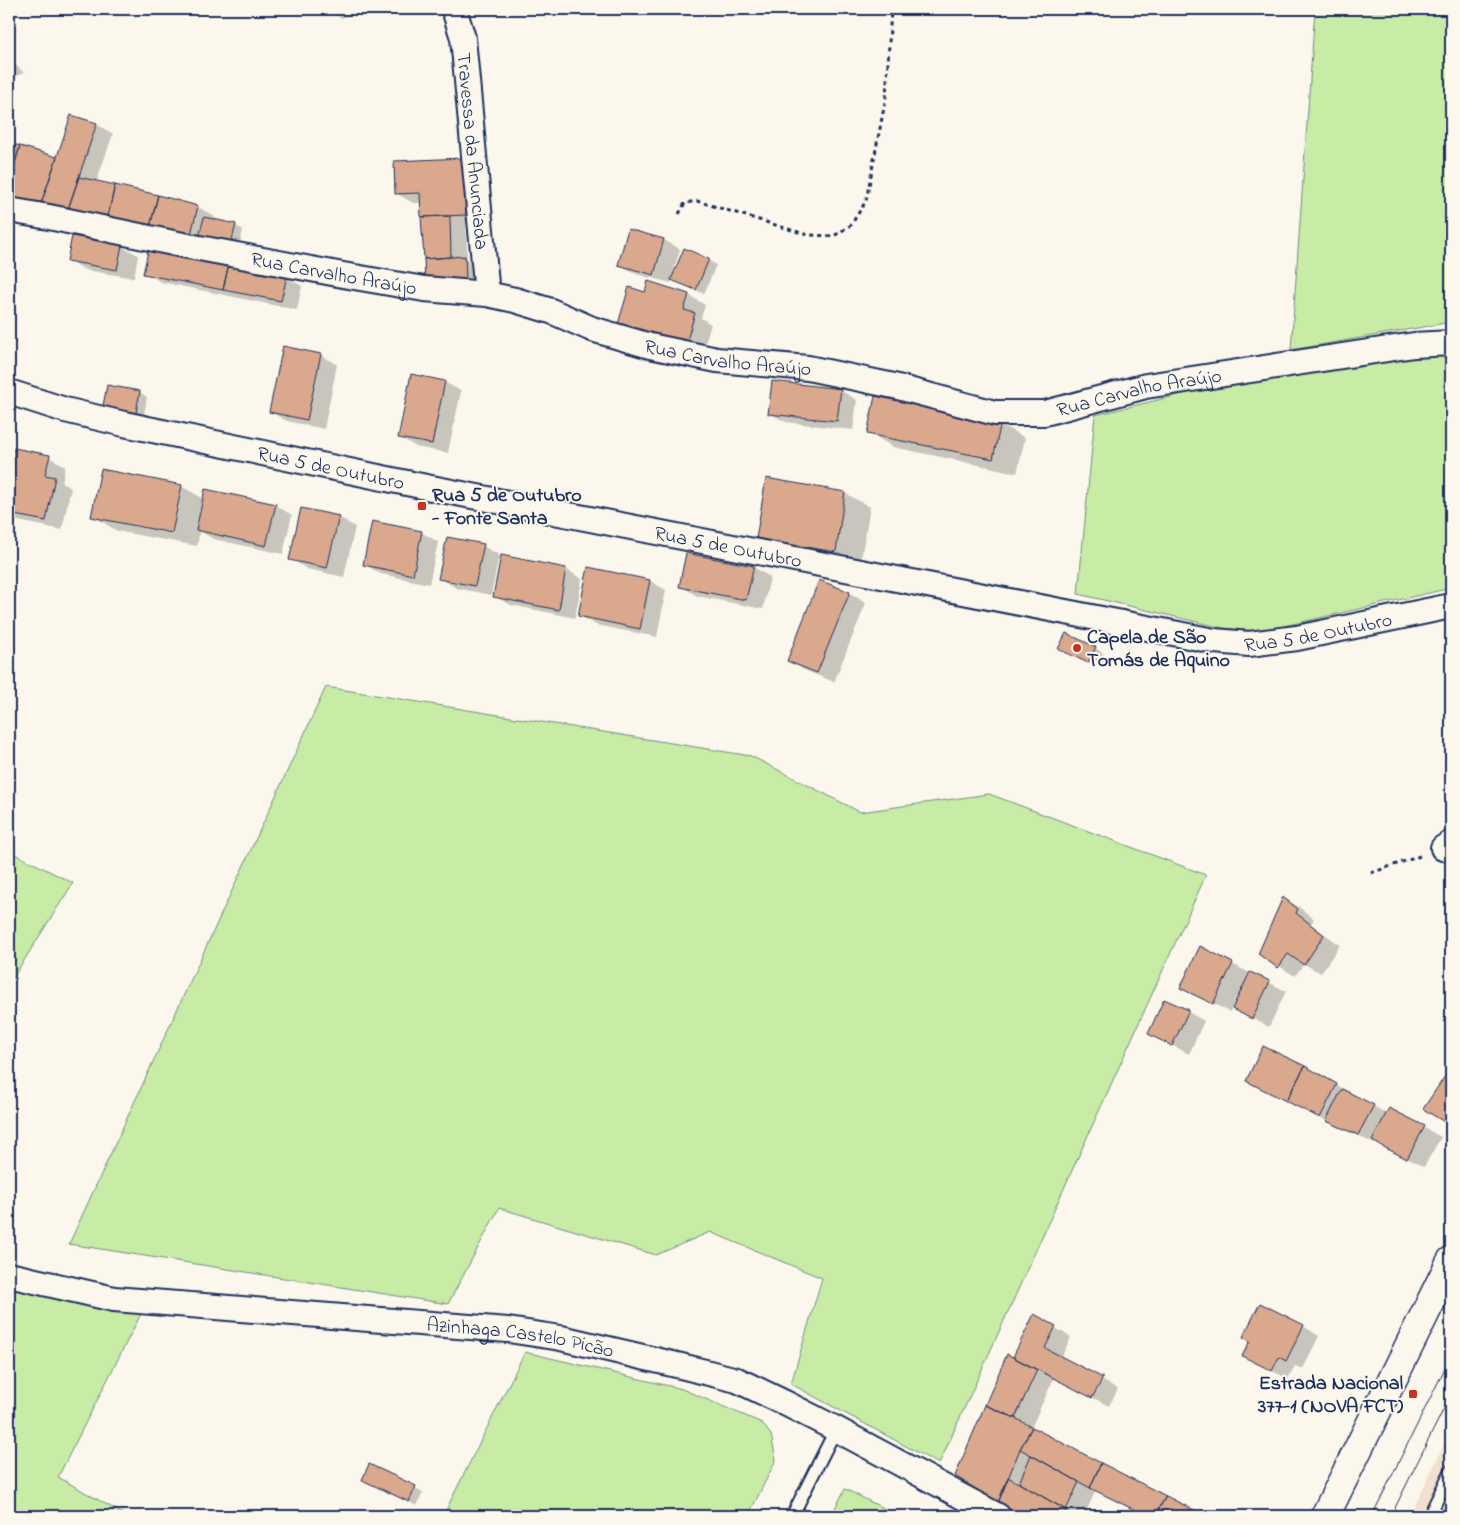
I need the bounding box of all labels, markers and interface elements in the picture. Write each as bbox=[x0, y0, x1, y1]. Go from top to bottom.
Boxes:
street label: Travessa da Anunciada bbox=[447, 52, 495, 251]
street label: Rua Carvalho Araújo bbox=[248, 246, 419, 304]
street label: Rua Carvalho Araújo bbox=[641, 333, 812, 385]
street label: Rua Carvalho Araújo bbox=[1054, 363, 1224, 426]
street label: Rua 5 de Outubro bbox=[254, 440, 407, 499]
place label: Rua 5 de Outubro - Fonte Santa bbox=[431, 482, 582, 534]
marker: Rua 5 de Outubro - Fonte Santa bbox=[416, 500, 428, 512]
street label: Rua 5 de Outubro bbox=[652, 520, 804, 577]
street label: Rua 5 de Outubro bbox=[1243, 607, 1395, 661]
place label: Capela de São Tomás de Aquino bbox=[1087, 624, 1230, 676]
marker: Capela de São Tomás de Aquino bbox=[1071, 642, 1083, 654]
street label: Azinhaga Castelo Picão bbox=[425, 1312, 616, 1367]
place label: Estrada Nacional 377-1 (NOVA FCT) bbox=[1257, 1370, 1403, 1422]
marker: Estrada Nacional 377-1 (NOVA FCT) bbox=[1407, 1388, 1419, 1400]

